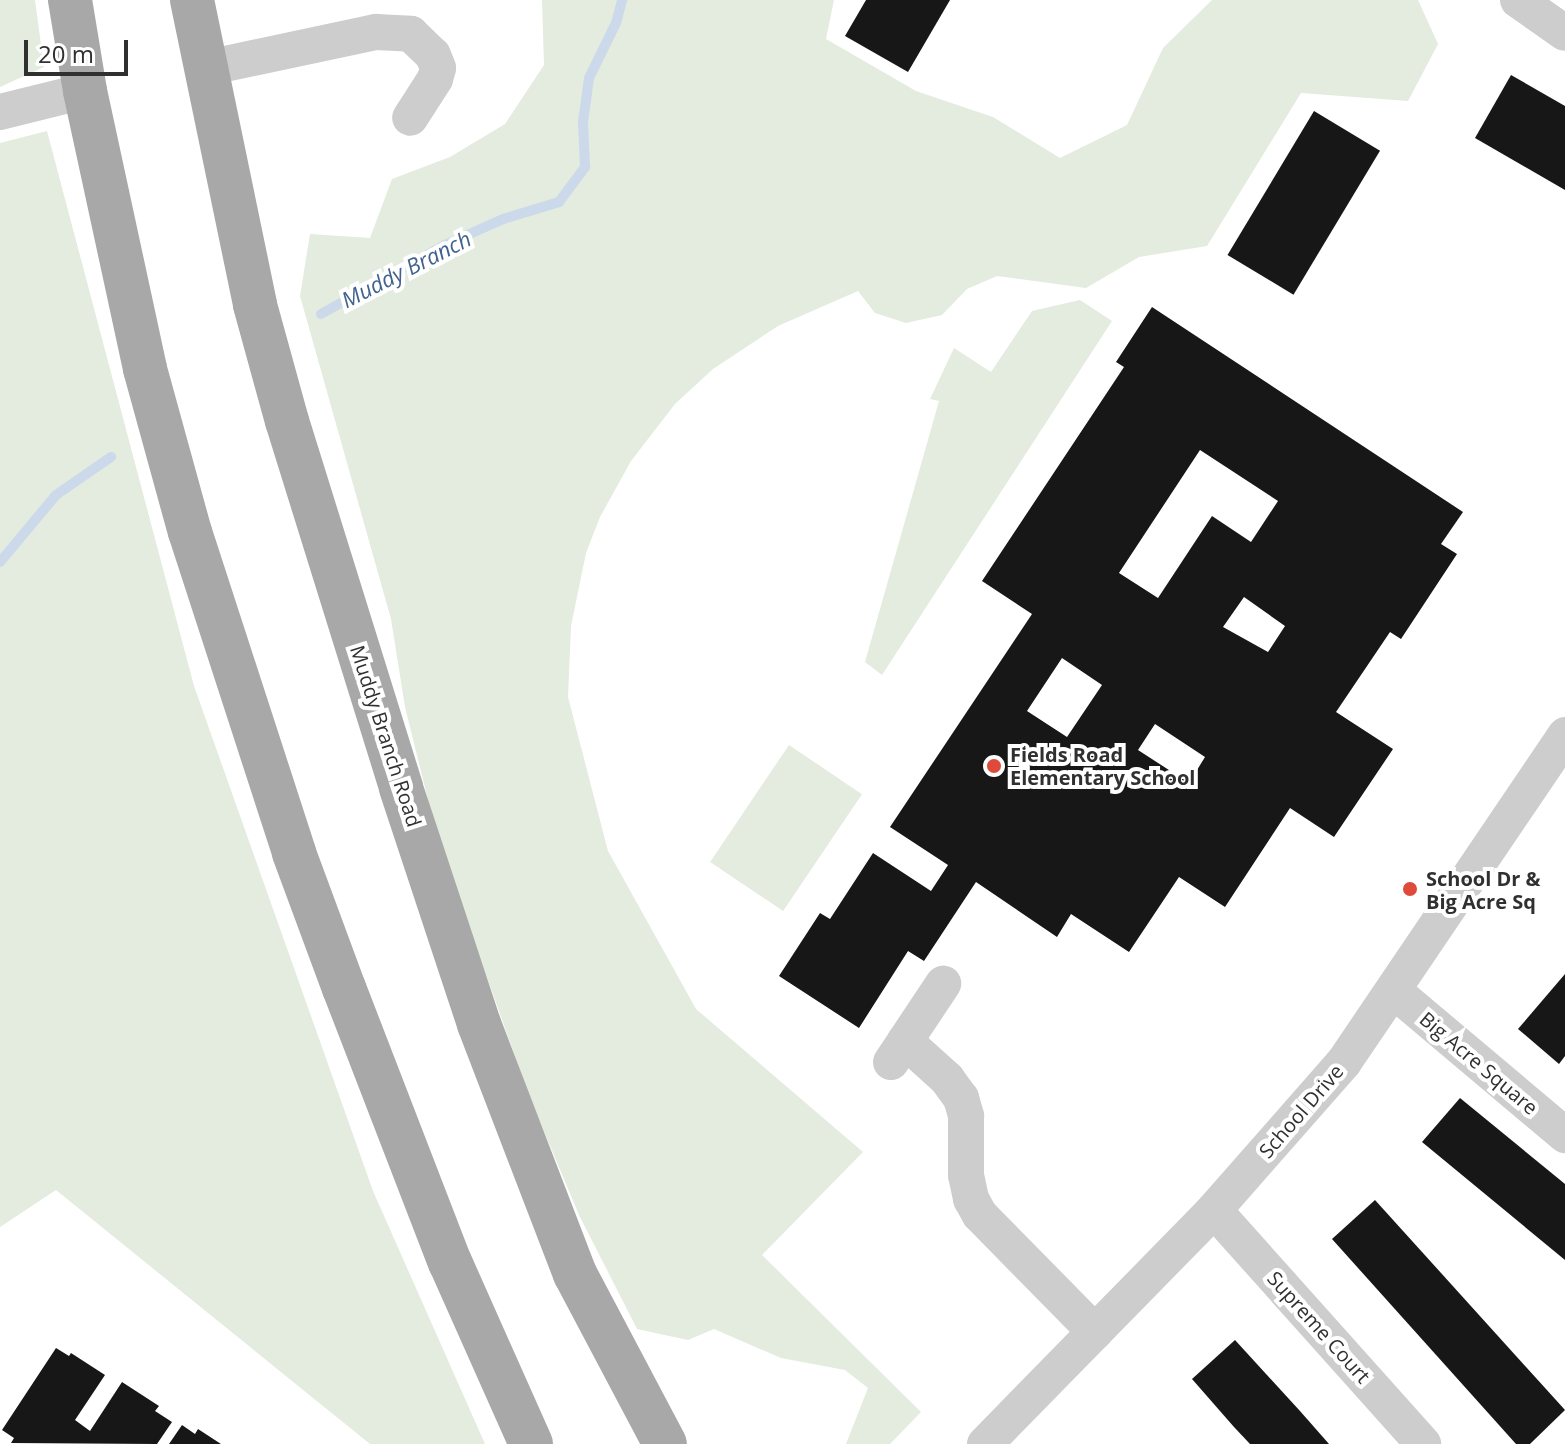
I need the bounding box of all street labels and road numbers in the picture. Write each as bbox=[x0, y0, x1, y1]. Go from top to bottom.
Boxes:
street label: Muddy Branch Road bbox=[345, 642, 427, 830]
street label: Big Acre Square bbox=[1415, 1007, 1543, 1119]
street label: School Drive bbox=[1254, 1059, 1348, 1163]
street label: Supreme Court bbox=[1263, 1266, 1375, 1388]

